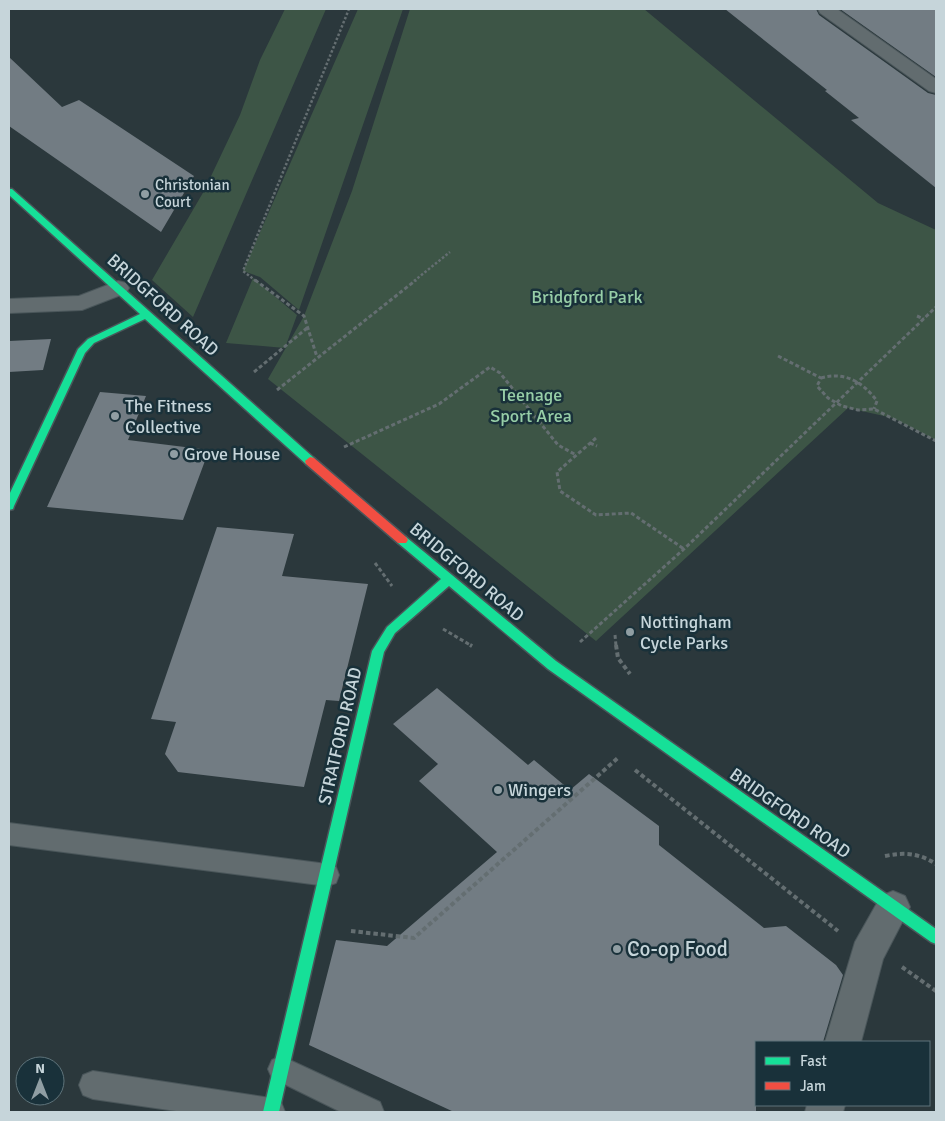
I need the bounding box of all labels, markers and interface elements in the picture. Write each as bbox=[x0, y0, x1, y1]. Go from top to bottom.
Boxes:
place label: Christonian Court bbox=[155, 176, 230, 211]
marker: Christonian Court bbox=[139, 188, 151, 200]
street label: BRIDGFORD ROAD bbox=[103, 249, 223, 361]
park label: Bridgford Park bbox=[531, 286, 643, 308]
park label: Teenage Sport Area bbox=[490, 384, 572, 427]
place label: The Fitness Collective bbox=[125, 395, 212, 438]
marker: The Fitness Collective bbox=[109, 410, 121, 422]
place label: Grove House bbox=[184, 443, 280, 465]
marker: Grove House bbox=[168, 448, 180, 460]
street label: BRIDGFORD ROAD bbox=[405, 518, 529, 626]
place label: Nottingham Cycle Parks bbox=[640, 611, 732, 654]
marker: Nottingham Cycle Parks bbox=[624, 626, 636, 638]
street label: STRATFORD ROAD bbox=[313, 665, 367, 807]
street label: BRIDGFORD ROAD bbox=[725, 763, 855, 863]
place label: Wingers bbox=[508, 779, 571, 801]
marker: Wingers bbox=[492, 784, 504, 796]
place label: Co-op Food bbox=[627, 936, 728, 962]
marker: Co-op Food bbox=[611, 943, 623, 955]
legend bbox=[755, 1041, 930, 1106]
text: Fast bbox=[800, 1052, 827, 1070]
north arrow bbox=[15, 1056, 65, 1106]
text: N bbox=[35, 1060, 45, 1077]
text: Jam bbox=[800, 1077, 826, 1095]

